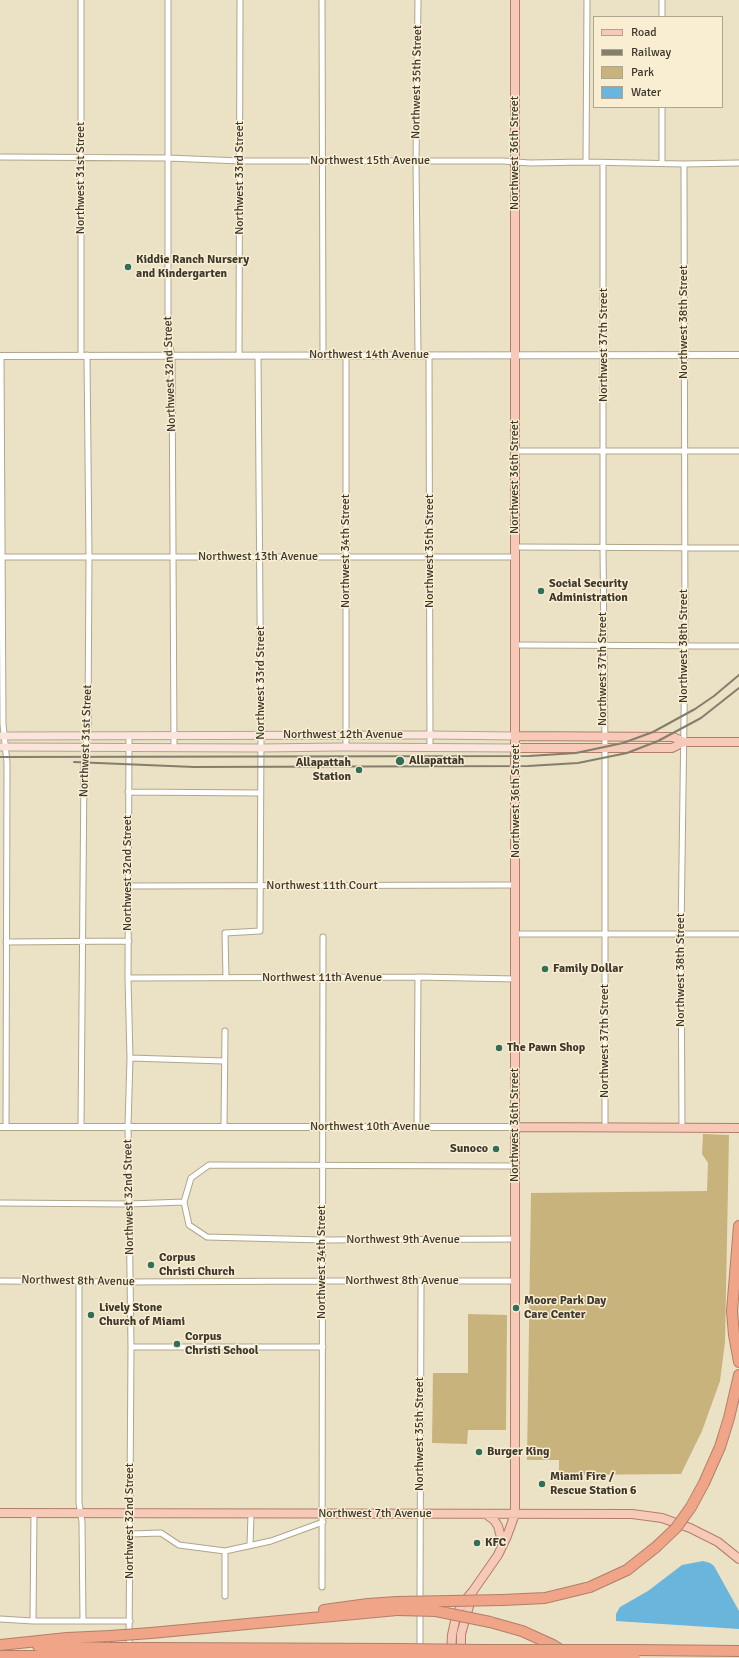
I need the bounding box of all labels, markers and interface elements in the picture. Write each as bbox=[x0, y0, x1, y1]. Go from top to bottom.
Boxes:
legend bbox=[593, 16, 723, 108]
street label: Northwest 35th Street bbox=[409, 25, 425, 139]
text: Road bbox=[631, 25, 657, 40]
text: Railway bbox=[631, 45, 671, 60]
text: Park bbox=[631, 65, 654, 80]
text: Water bbox=[631, 85, 661, 100]
street label: Northwest 36th Street bbox=[508, 96, 522, 210]
street label: Northwest 33rd Street bbox=[233, 121, 247, 235]
street label: Northwest 31st Street bbox=[74, 122, 88, 234]
street label: Northwest 15th Avenue bbox=[310, 154, 430, 168]
place label: Kiddie Ranch Nursery and Kindergarten bbox=[136, 253, 249, 281]
marker: Kiddie Ranch Nursery and Kindergarten bbox=[123, 262, 133, 272]
street label: Northwest 38th Street bbox=[677, 265, 691, 379]
street label: Northwest 37th Street bbox=[597, 288, 611, 402]
street label: Northwest 32nd Street bbox=[161, 316, 179, 432]
street label: Northwest 14th Avenue bbox=[309, 348, 429, 362]
street label: Northwest 36th Street bbox=[508, 420, 522, 534]
street label: Northwest 34th Street bbox=[339, 494, 353, 608]
street label: Northwest 35th Street bbox=[423, 494, 437, 608]
street label: Northwest 13th Avenue bbox=[198, 550, 318, 564]
place label: Social Security Administration bbox=[549, 577, 628, 605]
marker: Social Security Administration bbox=[536, 586, 546, 596]
street label: Northwest 38th Street bbox=[677, 589, 691, 703]
street label: Northwest 37th Street bbox=[596, 612, 610, 726]
street label: Northwest 33rd Street bbox=[254, 626, 268, 740]
street label: Northwest 31st Street bbox=[77, 685, 95, 797]
street label: Northwest 12th Avenue bbox=[283, 728, 403, 742]
street label: Northwest 36th Street bbox=[509, 744, 523, 858]
place label: Allapattah bbox=[409, 754, 464, 768]
marker: Allapattah bbox=[394, 755, 406, 767]
place label: Allapattah Station bbox=[296, 756, 351, 784]
marker: Allapattah Station bbox=[354, 765, 364, 775]
street label: Northwest 32nd Street bbox=[121, 815, 135, 931]
street label: Northwest 11th Court bbox=[266, 879, 378, 893]
street label: Northwest 38th Street bbox=[674, 913, 688, 1027]
place label: Family Dollar bbox=[553, 962, 623, 976]
marker: Family Dollar bbox=[540, 964, 550, 974]
street label: Northwest 11th Avenue bbox=[262, 971, 382, 985]
street label: Northwest 37th Street bbox=[598, 984, 612, 1098]
place label: The Pawn Shop bbox=[507, 1041, 585, 1055]
marker: The Pawn Shop bbox=[494, 1043, 504, 1053]
street label: Northwest 36th Street bbox=[508, 1068, 522, 1182]
street label: Northwest 10th Avenue bbox=[310, 1120, 430, 1134]
street label: Northwest 32nd Street bbox=[121, 1139, 137, 1255]
place label: Sunoco bbox=[450, 1142, 488, 1156]
marker: Sunoco bbox=[491, 1144, 501, 1154]
street label: Northwest 34th Street bbox=[315, 1205, 329, 1319]
street label: Northwest 9th Avenue bbox=[346, 1233, 460, 1247]
place label: Corpus Christi Church bbox=[159, 1251, 235, 1279]
marker: Corpus Christi Church bbox=[146, 1260, 156, 1270]
street label: Northwest 8th Avenue bbox=[21, 1273, 135, 1289]
street label: Northwest 8th Avenue bbox=[345, 1274, 459, 1288]
place label: Moore Park Day Care Center bbox=[524, 1294, 606, 1322]
place label: Lively Stone Church of Miami bbox=[99, 1301, 185, 1329]
marker: Moore Park Day Care Center bbox=[511, 1303, 521, 1313]
marker: Lively Stone Church of Miami bbox=[86, 1310, 96, 1320]
place label: Corpus Christi School bbox=[185, 1330, 259, 1358]
marker: Corpus Christi School bbox=[172, 1339, 182, 1349]
street label: Northwest 35th Street bbox=[413, 1377, 427, 1491]
place label: Burger King bbox=[487, 1445, 549, 1459]
marker: Burger King bbox=[474, 1447, 484, 1457]
street label: Northwest 32nd Street bbox=[123, 1463, 137, 1579]
place label: Miami Fire / Rescue Station 6 bbox=[550, 1470, 637, 1498]
marker: Miami Fire / Rescue Station 6 bbox=[537, 1479, 547, 1489]
street label: Northwest 7th Avenue bbox=[318, 1507, 432, 1521]
place label: KFC bbox=[485, 1536, 506, 1550]
marker: KFC bbox=[472, 1538, 482, 1548]

